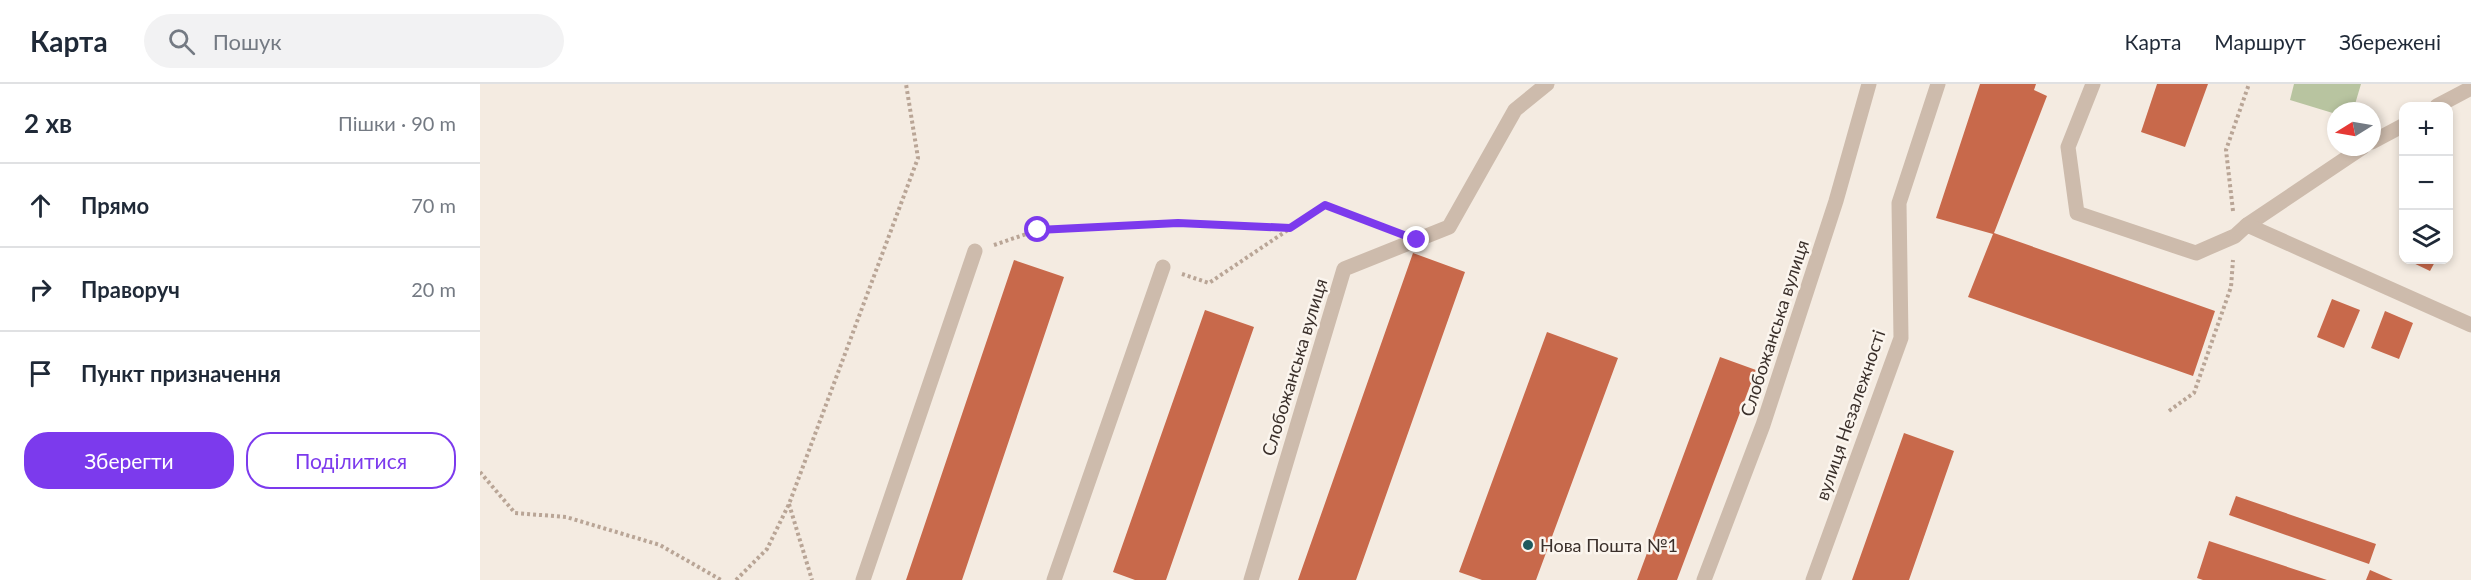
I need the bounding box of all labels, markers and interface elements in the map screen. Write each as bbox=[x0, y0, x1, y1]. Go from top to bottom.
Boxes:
search box bbox=[144, 14, 564, 68]
text: Карта bbox=[30, 24, 108, 58]
icon: search bbox=[165, 25, 198, 58]
text: Пошук bbox=[213, 28, 282, 55]
text: Карта bbox=[2125, 29, 2181, 54]
text: Маршрут bbox=[2214, 29, 2306, 54]
text: Збережені bbox=[2339, 29, 2441, 54]
north arrow bbox=[2327, 102, 2381, 156]
map controls bbox=[2399, 102, 2453, 264]
button: + bbox=[2399, 102, 2453, 156]
text: 2 хв bbox=[24, 107, 72, 139]
text: Пішки · 90 m bbox=[338, 111, 456, 135]
button: − bbox=[2399, 156, 2453, 210]
icon: ahead bbox=[24, 189, 57, 222]
text: Прямо bbox=[81, 192, 149, 219]
text: 70 m bbox=[411, 193, 456, 217]
button: layers bbox=[2399, 210, 2453, 264]
route start bbox=[1024, 216, 1050, 242]
route end bbox=[1403, 226, 1429, 252]
street label: Слобожанська вулиця bbox=[1735, 237, 1813, 419]
icon: right bbox=[24, 273, 57, 306]
text: Праворуч bbox=[81, 276, 180, 303]
street label: Слобожанська вулиця bbox=[1257, 276, 1331, 458]
text: 20 m bbox=[411, 277, 456, 301]
street label: вулиця Незалежності bbox=[1810, 327, 1890, 503]
icon: arrive bbox=[24, 357, 57, 390]
text: Пункт призначення bbox=[81, 360, 281, 387]
button: Зберегти bbox=[24, 432, 234, 489]
button: Поділитися bbox=[246, 432, 456, 489]
place label: Нова Пошта №1 bbox=[1540, 534, 1678, 556]
marker: Нова Пошта №1 bbox=[1521, 538, 1535, 552]

